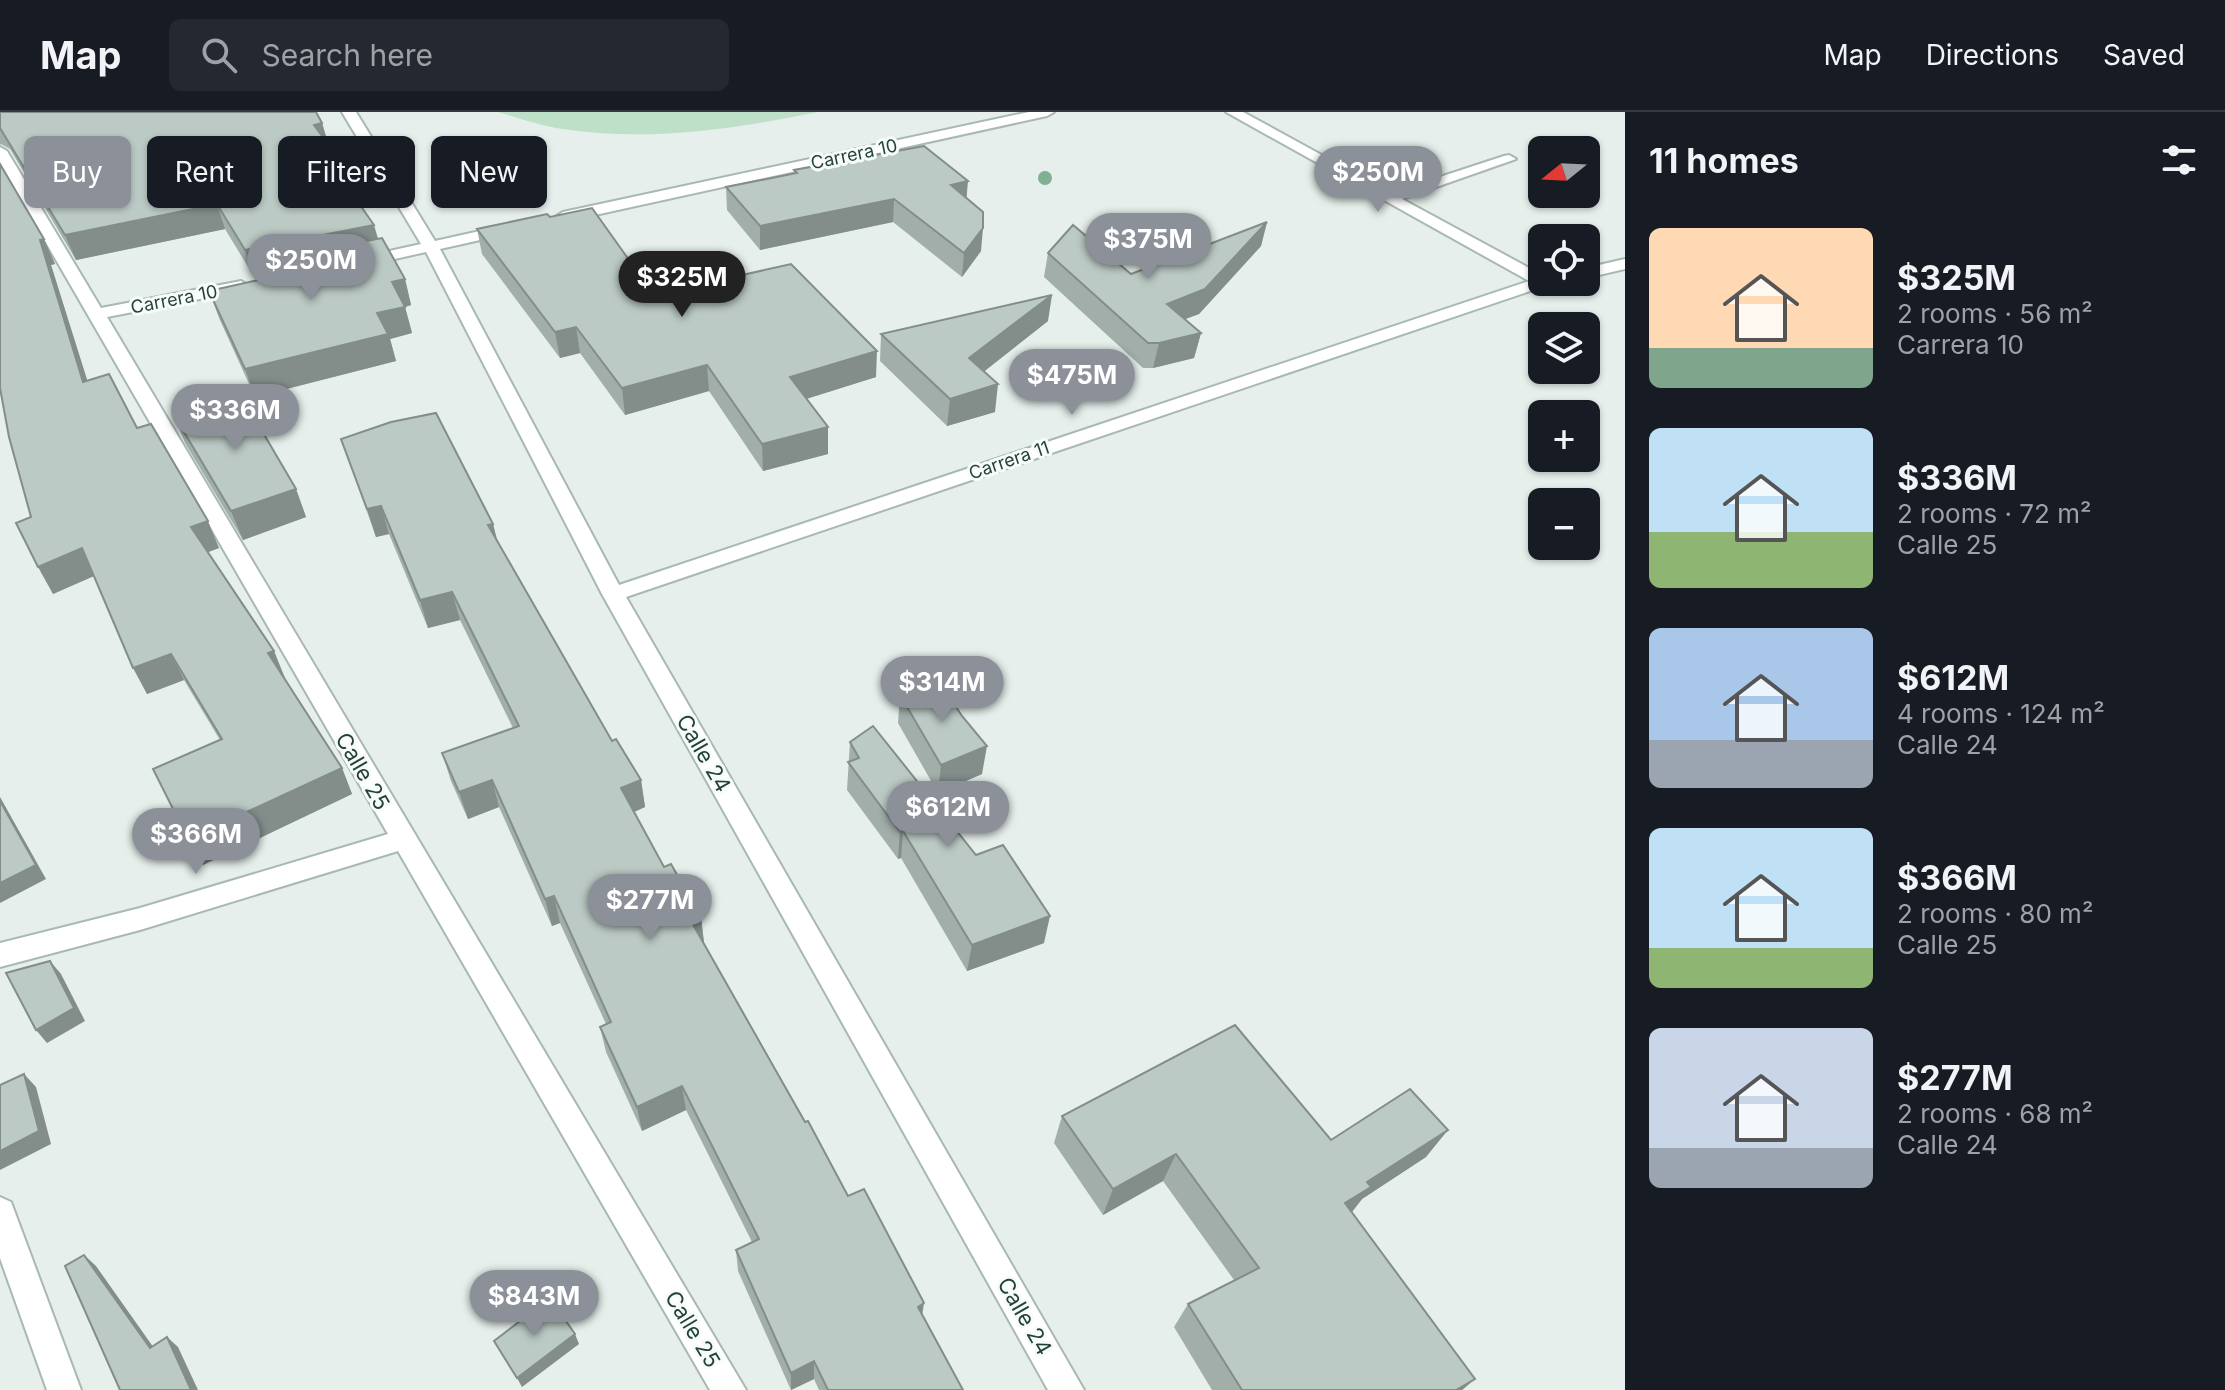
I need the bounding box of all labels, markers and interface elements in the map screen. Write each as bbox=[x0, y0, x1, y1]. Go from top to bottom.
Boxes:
search box bbox=[169, 19, 729, 91]
text: Map bbox=[40, 32, 121, 78]
icon: search bbox=[197, 33, 241, 77]
text: Search here bbox=[261, 37, 433, 73]
text: Map bbox=[1823, 38, 1882, 72]
text: Directions bbox=[1926, 38, 2059, 72]
text: Saved bbox=[2103, 38, 2185, 72]
street label: Carrera 10 bbox=[809, 135, 899, 173]
chip: Buy bbox=[24, 136, 131, 208]
chip: Rent bbox=[147, 136, 262, 208]
chip: Filters bbox=[278, 136, 415, 208]
chip: New bbox=[431, 136, 547, 208]
north arrow bbox=[1528, 136, 1600, 208]
map controls bbox=[1528, 136, 1600, 560]
icon: filters bbox=[2157, 138, 2201, 182]
text: 11 homes bbox=[1649, 140, 1799, 181]
pin: $250M bbox=[1322, 146, 1434, 214]
text: $250M bbox=[1332, 156, 1424, 187]
pin: $375M bbox=[1092, 213, 1204, 281]
text: $375M bbox=[1103, 223, 1193, 254]
button: locate bbox=[1528, 224, 1600, 296]
pin: $250M bbox=[255, 234, 367, 302]
text: $250M bbox=[265, 244, 357, 275]
pin: $325M bbox=[626, 251, 738, 319]
text: $325M bbox=[1897, 257, 2016, 298]
icon: home bbox=[1713, 260, 1809, 356]
text: $325M bbox=[636, 261, 728, 292]
street label: Carrera 10 bbox=[129, 280, 219, 318]
text: 2 rooms · 56 m² bbox=[1897, 298, 2093, 329]
button: layers bbox=[1528, 312, 1600, 384]
text: Carrera 10 bbox=[1897, 329, 2024, 360]
pin: $475M bbox=[1016, 349, 1128, 417]
text: $475M bbox=[1027, 359, 1117, 390]
pin: $336M bbox=[179, 384, 291, 452]
text: $336M bbox=[189, 394, 281, 425]
button: + bbox=[1528, 400, 1600, 472]
street label: Carrera 11 bbox=[966, 436, 1052, 484]
text: $336M bbox=[1897, 457, 2017, 498]
icon: home bbox=[1713, 460, 1809, 556]
button: − bbox=[1528, 488, 1600, 560]
text: 2 rooms · 72 m² bbox=[1897, 498, 2091, 529]
text: Calle 25 bbox=[1897, 529, 1997, 560]
pin: $314M bbox=[886, 656, 998, 724]
text: $612M bbox=[1897, 657, 2009, 698]
icon: home bbox=[1713, 660, 1809, 756]
text: $314M bbox=[899, 666, 985, 697]
text: 4 rooms · 124 m² bbox=[1897, 698, 2105, 729]
street label: Calle 24 bbox=[671, 710, 737, 796]
street label: Calle 25 bbox=[331, 728, 395, 814]
text: Calle 24 bbox=[1897, 729, 1998, 760]
pin: $612M bbox=[892, 781, 1004, 849]
text: $612M bbox=[905, 791, 991, 822]
pin: $366M bbox=[140, 808, 252, 876]
text: $366M bbox=[150, 818, 242, 849]
text: $366M bbox=[1897, 857, 2017, 898]
icon: home bbox=[1713, 860, 1809, 956]
pin: $277M bbox=[594, 874, 706, 942]
text: $277M bbox=[606, 884, 694, 915]
text: 2 rooms · 80 m² bbox=[1897, 898, 2093, 929]
text: Calle 25 bbox=[1897, 929, 1997, 960]
text: $277M bbox=[1897, 1057, 2013, 1098]
icon: home bbox=[1713, 1060, 1809, 1156]
text: 2 rooms · 68 m² bbox=[1897, 1098, 2093, 1129]
text: Calle 24 bbox=[1897, 1129, 1998, 1160]
pin: $843M bbox=[478, 1270, 590, 1338]
street label: Calle 24 bbox=[992, 1273, 1058, 1359]
text: $843M bbox=[488, 1280, 580, 1311]
street label: Calle 25 bbox=[660, 1286, 726, 1372]

